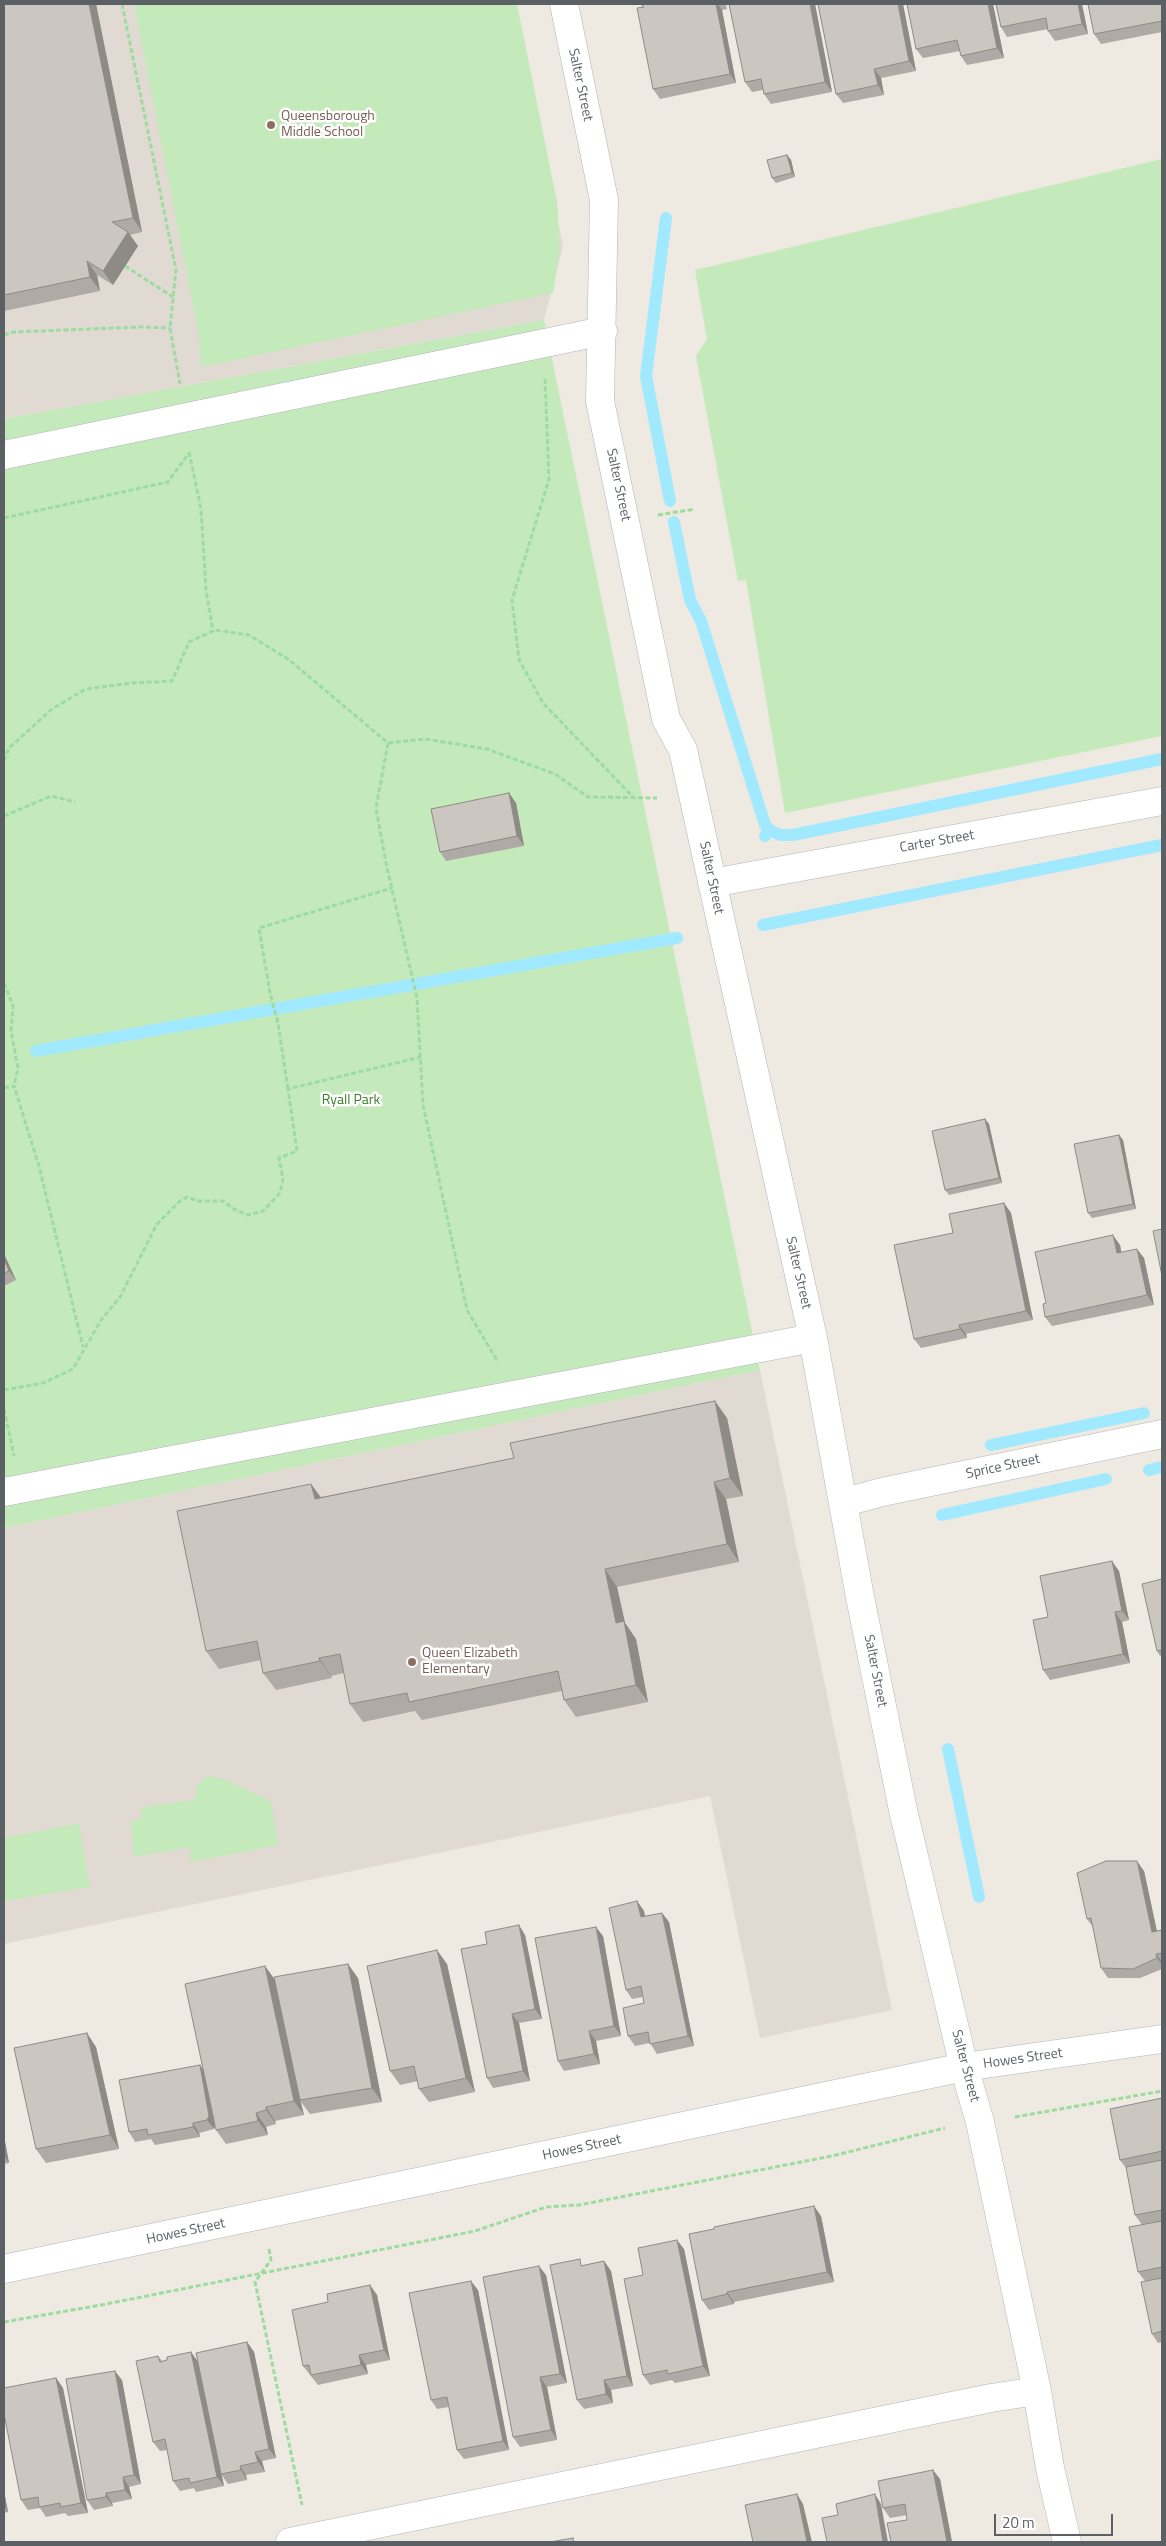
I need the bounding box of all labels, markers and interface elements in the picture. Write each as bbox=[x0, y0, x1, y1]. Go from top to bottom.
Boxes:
street label: Salter Street bbox=[564, 47, 596, 123]
place label: Queensborough Middle School bbox=[281, 109, 375, 142]
marker: Queensborough Middle School bbox=[265, 119, 277, 131]
street label: Salter Street bbox=[602, 447, 634, 523]
street label: Carter Street bbox=[898, 827, 976, 857]
street label: Salter Street bbox=[695, 840, 727, 916]
park label: Ryall Park bbox=[322, 1093, 380, 1109]
street label: Salter Street bbox=[782, 1235, 814, 1311]
street label: Sprice Street bbox=[965, 1451, 1041, 1483]
street label: Salter Street bbox=[860, 1633, 890, 1709]
place label: Queen Elizabeth Elementary bbox=[422, 1646, 518, 1678]
marker: Queen Elizabeth Elementary bbox=[406, 1656, 418, 1668]
street label: Salter Street bbox=[947, 2028, 983, 2104]
street label: Howes Street bbox=[982, 2045, 1064, 2073]
street label: Howes Street bbox=[541, 2131, 623, 2165]
street label: Howes Street bbox=[145, 2215, 227, 2249]
scale bar bbox=[996, 2504, 1115, 2536]
text: 20 m bbox=[1002, 2511, 1035, 2534]

